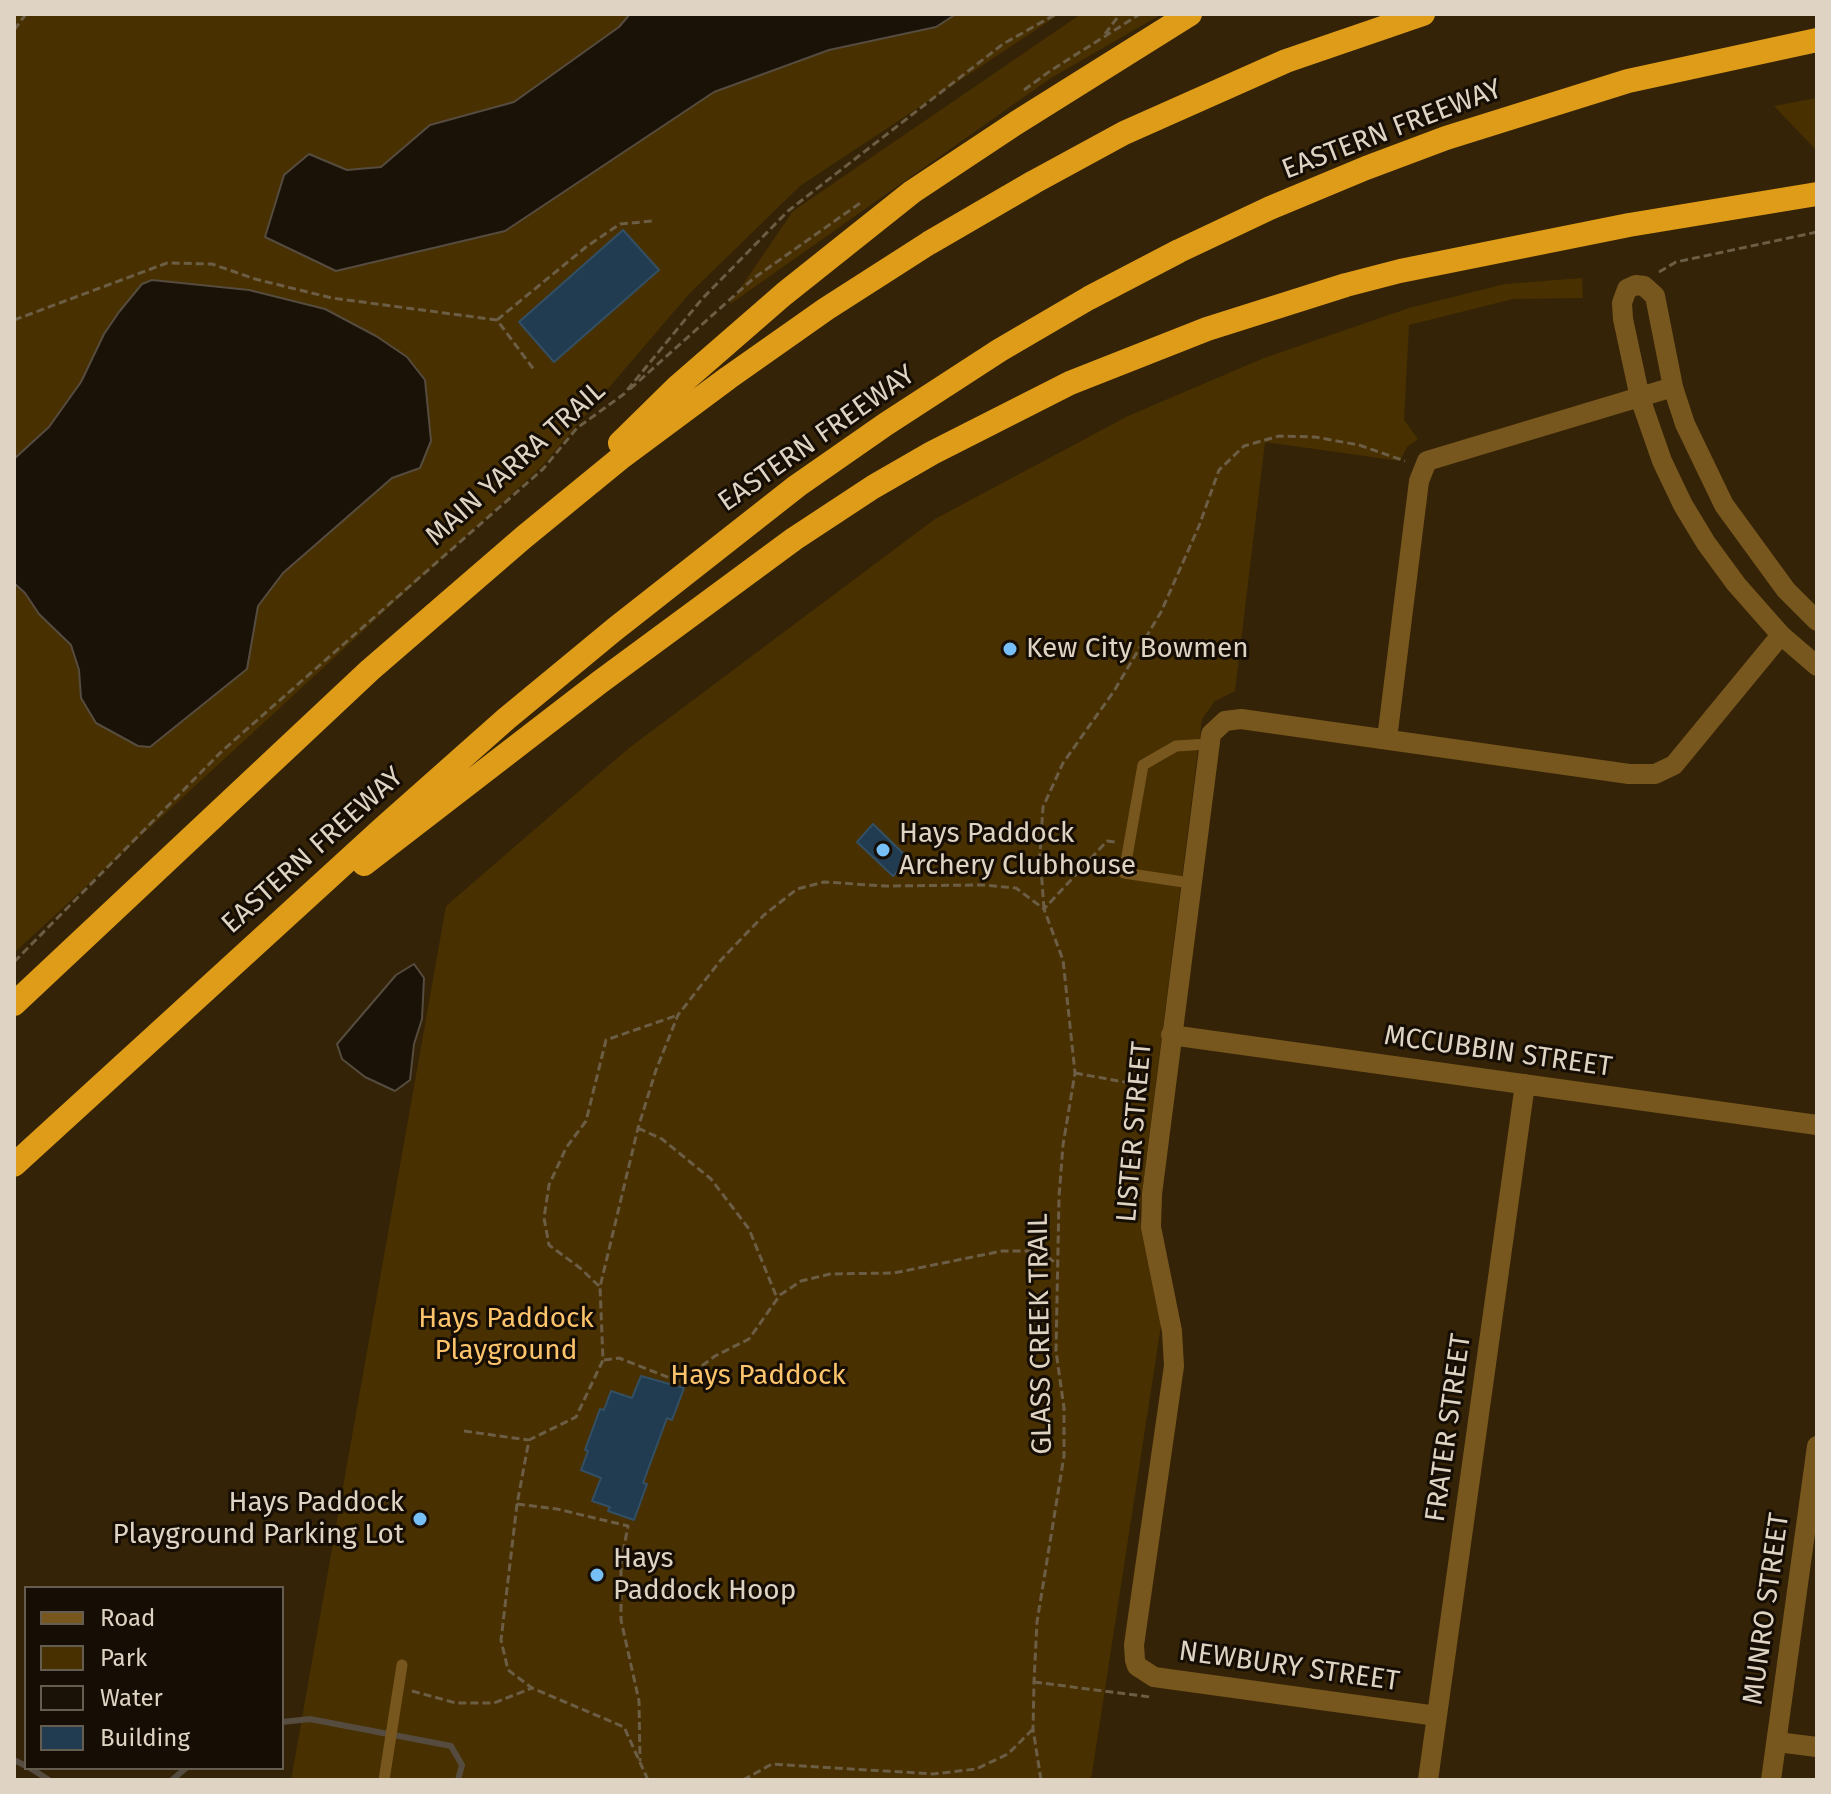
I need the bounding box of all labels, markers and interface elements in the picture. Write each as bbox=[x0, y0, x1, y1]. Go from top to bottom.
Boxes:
street label: EASTERN FREEWAY bbox=[1277, 73, 1507, 187]
street label: EASTERN FREEWAY bbox=[712, 359, 922, 519]
street label: MAIN YARRA TRAIL bbox=[419, 375, 613, 553]
place label: Kew City Bowmen bbox=[1026, 632, 1249, 666]
marker: Kew City Bowmen bbox=[1001, 640, 1019, 658]
street label: EASTERN FREEWAY bbox=[215, 761, 411, 941]
place label: Hays Paddock Archery Clubhouse bbox=[899, 817, 1136, 883]
marker: Hays Paddock Archery Clubhouse bbox=[874, 841, 892, 859]
street label: MCCUBBIN STREET bbox=[1382, 1019, 1614, 1085]
street label: LISTER STREET bbox=[1110, 1040, 1160, 1224]
street label: GLASS CREEK TRAIL bbox=[1022, 1213, 1060, 1455]
park label: Hays Paddock Playground bbox=[418, 1302, 594, 1368]
street label: FRATER STREET bbox=[1419, 1332, 1479, 1524]
park label: Hays Paddock bbox=[670, 1359, 846, 1393]
place label: Hays Paddock Playground Parking Lot bbox=[113, 1486, 404, 1552]
marker: Hays Paddock Playground Parking Lot bbox=[411, 1510, 429, 1528]
street label: MUNRO STREET bbox=[1737, 1511, 1797, 1707]
place label: Hays Paddock Hoop bbox=[613, 1542, 796, 1608]
marker: Hays Paddock Hoop bbox=[588, 1566, 606, 1584]
legend bbox=[24, 1586, 284, 1770]
text: Road bbox=[100, 1604, 155, 1632]
street label: NEWBURY STREET bbox=[1177, 1635, 1401, 1699]
text: Park bbox=[100, 1644, 147, 1672]
text: Water bbox=[100, 1684, 163, 1712]
text: Building bbox=[100, 1724, 190, 1752]

